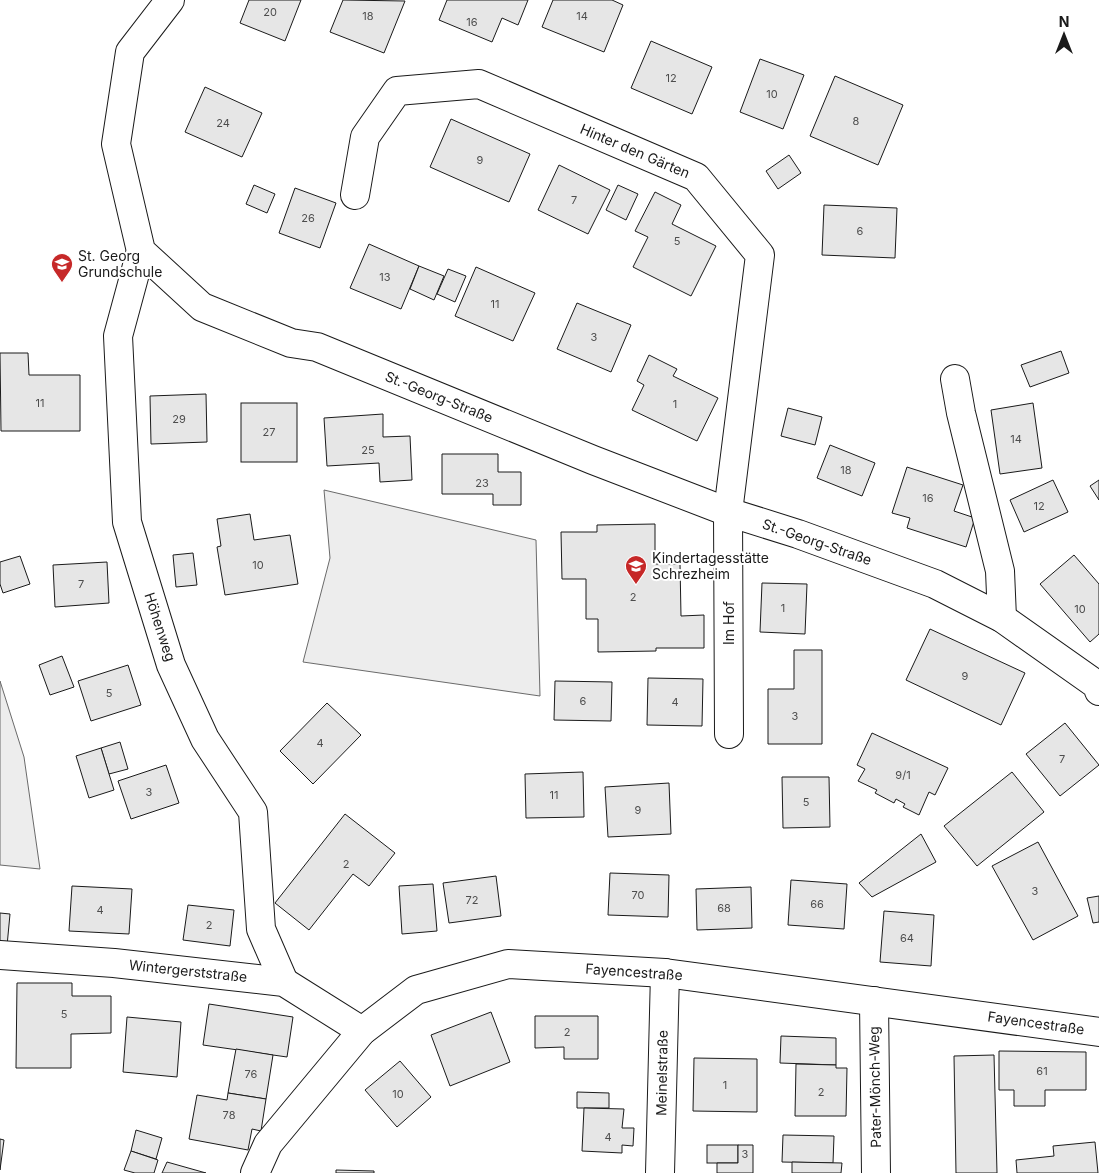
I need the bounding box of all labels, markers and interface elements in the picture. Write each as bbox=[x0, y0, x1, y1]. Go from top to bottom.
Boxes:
house number: 20 bbox=[263, 5, 277, 19]
house number: 18 bbox=[362, 9, 374, 23]
house number: 14 bbox=[576, 9, 588, 23]
north arrow bbox=[1039, 10, 1089, 60]
text: N bbox=[1059, 13, 1069, 30]
house number: 16 bbox=[466, 15, 478, 29]
house number: 12 bbox=[665, 71, 677, 85]
house number: 10 bbox=[766, 87, 778, 101]
house number: 8 bbox=[853, 114, 860, 128]
house number: 24 bbox=[216, 116, 230, 130]
street label: Hinter den Gärten bbox=[578, 120, 693, 181]
house number: 9 bbox=[477, 153, 484, 167]
house number: 7 bbox=[571, 193, 577, 207]
house number: 26 bbox=[301, 211, 315, 225]
house number: 6 bbox=[857, 224, 864, 238]
house number: 5 bbox=[674, 234, 681, 248]
place label: St. Georg Grundschule bbox=[78, 247, 162, 280]
school or university icon: St. Georg Grundschule bbox=[50, 252, 74, 283]
house number: 13 bbox=[379, 270, 391, 284]
house number: 11 bbox=[491, 297, 499, 311]
house number: 3 bbox=[591, 330, 598, 344]
street label: St.-Georg-Straße bbox=[383, 367, 495, 426]
house number: 11 bbox=[36, 396, 44, 410]
house number: 1 bbox=[673, 397, 677, 411]
house number: 29 bbox=[172, 412, 186, 426]
house number: 27 bbox=[263, 425, 275, 439]
house number: 14 bbox=[1010, 432, 1022, 446]
house number: 25 bbox=[361, 443, 375, 457]
house number: 18 bbox=[840, 463, 852, 477]
house number: 23 bbox=[475, 476, 489, 490]
house number: 16 bbox=[922, 491, 934, 505]
house number: 12 bbox=[1033, 499, 1045, 513]
street label: St.-Georg-Straße bbox=[760, 515, 874, 568]
place label: Kindertagesstätte Schrezheim bbox=[652, 549, 769, 582]
school or university icon: Kindertagesstätte Schrezheim bbox=[624, 554, 648, 585]
house number: 10 bbox=[252, 558, 264, 572]
house number: 7 bbox=[78, 577, 84, 591]
street label: Höhenweg bbox=[141, 590, 180, 663]
house number: 2 bbox=[630, 590, 636, 604]
street label: Im Hof bbox=[720, 601, 737, 645]
house number: 1 bbox=[781, 601, 785, 615]
house number: 10 bbox=[1074, 602, 1086, 616]
house number: 9 bbox=[962, 669, 969, 683]
house number: 5 bbox=[106, 686, 113, 700]
house number: 6 bbox=[580, 694, 587, 708]
house number: 4 bbox=[671, 695, 679, 709]
house number: 3 bbox=[792, 709, 799, 723]
house number: 4 bbox=[316, 736, 324, 750]
house number: 7 bbox=[1059, 752, 1065, 766]
house number: 9/1 bbox=[895, 768, 911, 782]
house number: 3 bbox=[146, 785, 153, 799]
house number: 11 bbox=[550, 788, 558, 802]
house number: 5 bbox=[803, 795, 810, 809]
house number: 9 bbox=[635, 803, 642, 817]
house number: 2 bbox=[343, 857, 349, 871]
house number: 3 bbox=[1032, 884, 1039, 898]
house number: 70 bbox=[632, 888, 645, 902]
house number: 72 bbox=[466, 893, 478, 907]
house number: 66 bbox=[810, 897, 824, 911]
house number: 68 bbox=[717, 901, 731, 915]
house number: 4 bbox=[96, 903, 104, 917]
house number: 2 bbox=[206, 918, 212, 932]
house number: 64 bbox=[900, 931, 914, 945]
street label: Wintergerststraße bbox=[128, 956, 248, 985]
street label: Fayencestraße bbox=[585, 960, 683, 983]
house number: 5 bbox=[61, 1007, 68, 1021]
street label: Fayencestraße bbox=[987, 1007, 1086, 1038]
house number: 2 bbox=[564, 1025, 570, 1039]
street label: Pater-Mönch-Weg bbox=[865, 1026, 884, 1148]
street label: Meinelstraße bbox=[652, 1030, 671, 1116]
house number: 61 bbox=[1036, 1064, 1048, 1078]
house number: 76 bbox=[245, 1067, 258, 1081]
house number: 1 bbox=[723, 1078, 727, 1092]
house number: 2 bbox=[818, 1085, 824, 1099]
house number: 10 bbox=[392, 1087, 404, 1101]
house number: 78 bbox=[223, 1108, 236, 1122]
house number: 4 bbox=[604, 1130, 612, 1144]
house number: 3 bbox=[742, 1147, 749, 1161]

